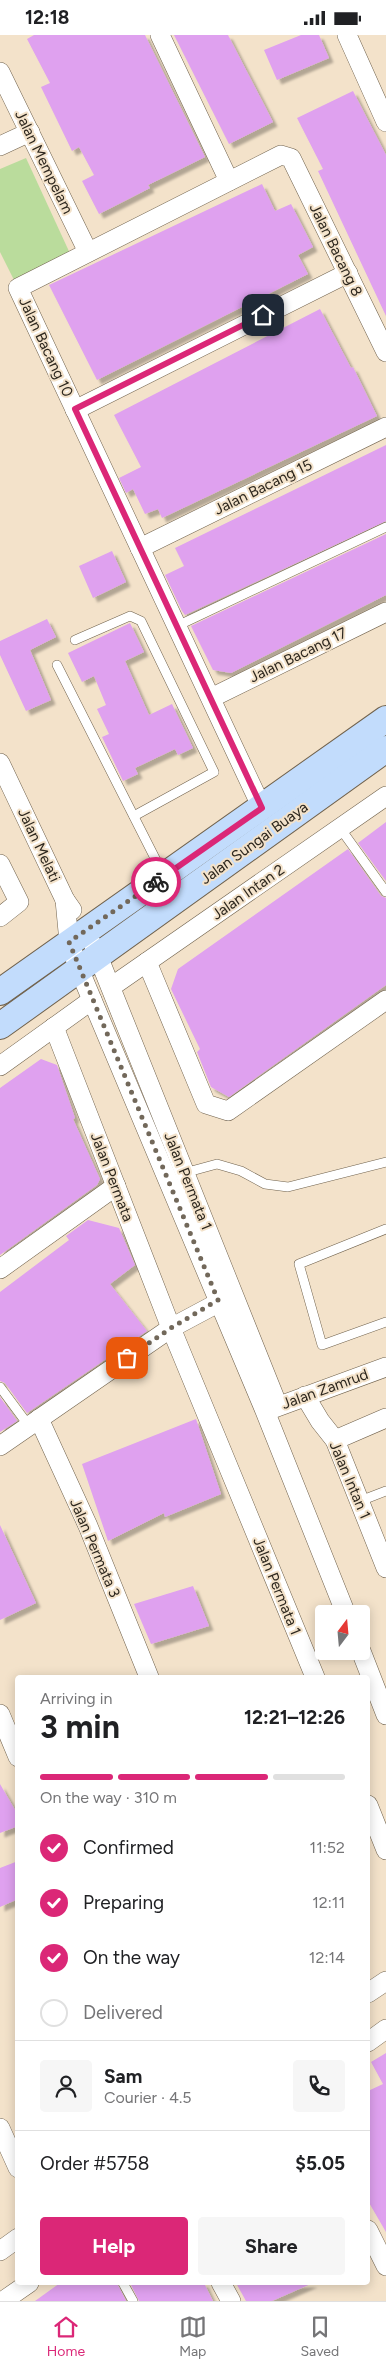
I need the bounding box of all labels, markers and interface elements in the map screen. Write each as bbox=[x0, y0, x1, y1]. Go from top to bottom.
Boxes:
text: 12:18 bbox=[25, 6, 69, 29]
street label: Jalan Mempelam bbox=[11, 107, 77, 217]
street label: Jalan Bacang 8 bbox=[306, 201, 366, 299]
street label: Jalan Bacang 10 bbox=[15, 294, 77, 400]
pin bbox=[242, 294, 284, 336]
icon: home bbox=[249, 301, 277, 329]
street label: Jalan Bacang 15 bbox=[211, 456, 315, 518]
street label: Jalan Bacang 17 bbox=[246, 624, 350, 686]
street label: Jalan Sungai Buaya bbox=[197, 798, 311, 888]
street label: Jalan Melati bbox=[14, 805, 64, 885]
courier bbox=[131, 857, 181, 907]
street label: Jalan Intan 2 bbox=[208, 860, 288, 924]
icon: bike bbox=[142, 868, 170, 896]
street label: Jalan Permata bbox=[87, 1130, 137, 1224]
street label: Jalan Permata 1 bbox=[160, 1130, 216, 1232]
pin bbox=[106, 1337, 148, 1379]
icon: bag bbox=[113, 1344, 141, 1372]
street label: Jalan Zamrud bbox=[279, 1365, 371, 1413]
street label: Jalan Intan 1 bbox=[326, 1439, 374, 1521]
street label: Jalan Permata 3 bbox=[66, 1496, 124, 1600]
street label: Jalan Permata 1 bbox=[249, 1535, 305, 1637]
north arrow bbox=[315, 1605, 370, 1660]
map controls bbox=[315, 1605, 370, 1660]
text: Arriving in bbox=[40, 1689, 112, 1708]
text: 12:21–12:26 bbox=[244, 1706, 345, 1729]
text: 3 min bbox=[40, 1708, 120, 1746]
text: On the way · 310 m bbox=[40, 1788, 177, 1807]
icon: check bbox=[40, 1834, 68, 1862]
text: Confirmed bbox=[83, 1836, 174, 1859]
text: 11:52 bbox=[310, 1838, 345, 1857]
icon: check bbox=[40, 1889, 68, 1917]
text: Preparing bbox=[83, 1891, 164, 1914]
text: 12:11 bbox=[312, 1893, 345, 1912]
icon: check bbox=[40, 1944, 68, 1972]
text: On the way bbox=[83, 1946, 180, 1969]
text: 12:14 bbox=[309, 1948, 345, 1967]
text: Delivered bbox=[83, 2001, 163, 2024]
button: person bbox=[40, 2060, 92, 2112]
button: phone bbox=[293, 2060, 345, 2112]
text: Sam bbox=[104, 2065, 142, 2088]
text: Courier · 4.5 bbox=[104, 2088, 191, 2107]
text: Order #5758 bbox=[40, 2152, 149, 2175]
text: $5.05 bbox=[295, 2152, 345, 2175]
button: Help bbox=[40, 2217, 188, 2275]
button: Share bbox=[198, 2217, 345, 2275]
tab: Home bbox=[47, 2313, 85, 2360]
tab: Map bbox=[179, 2313, 207, 2360]
tab: Saved bbox=[301, 2313, 339, 2360]

